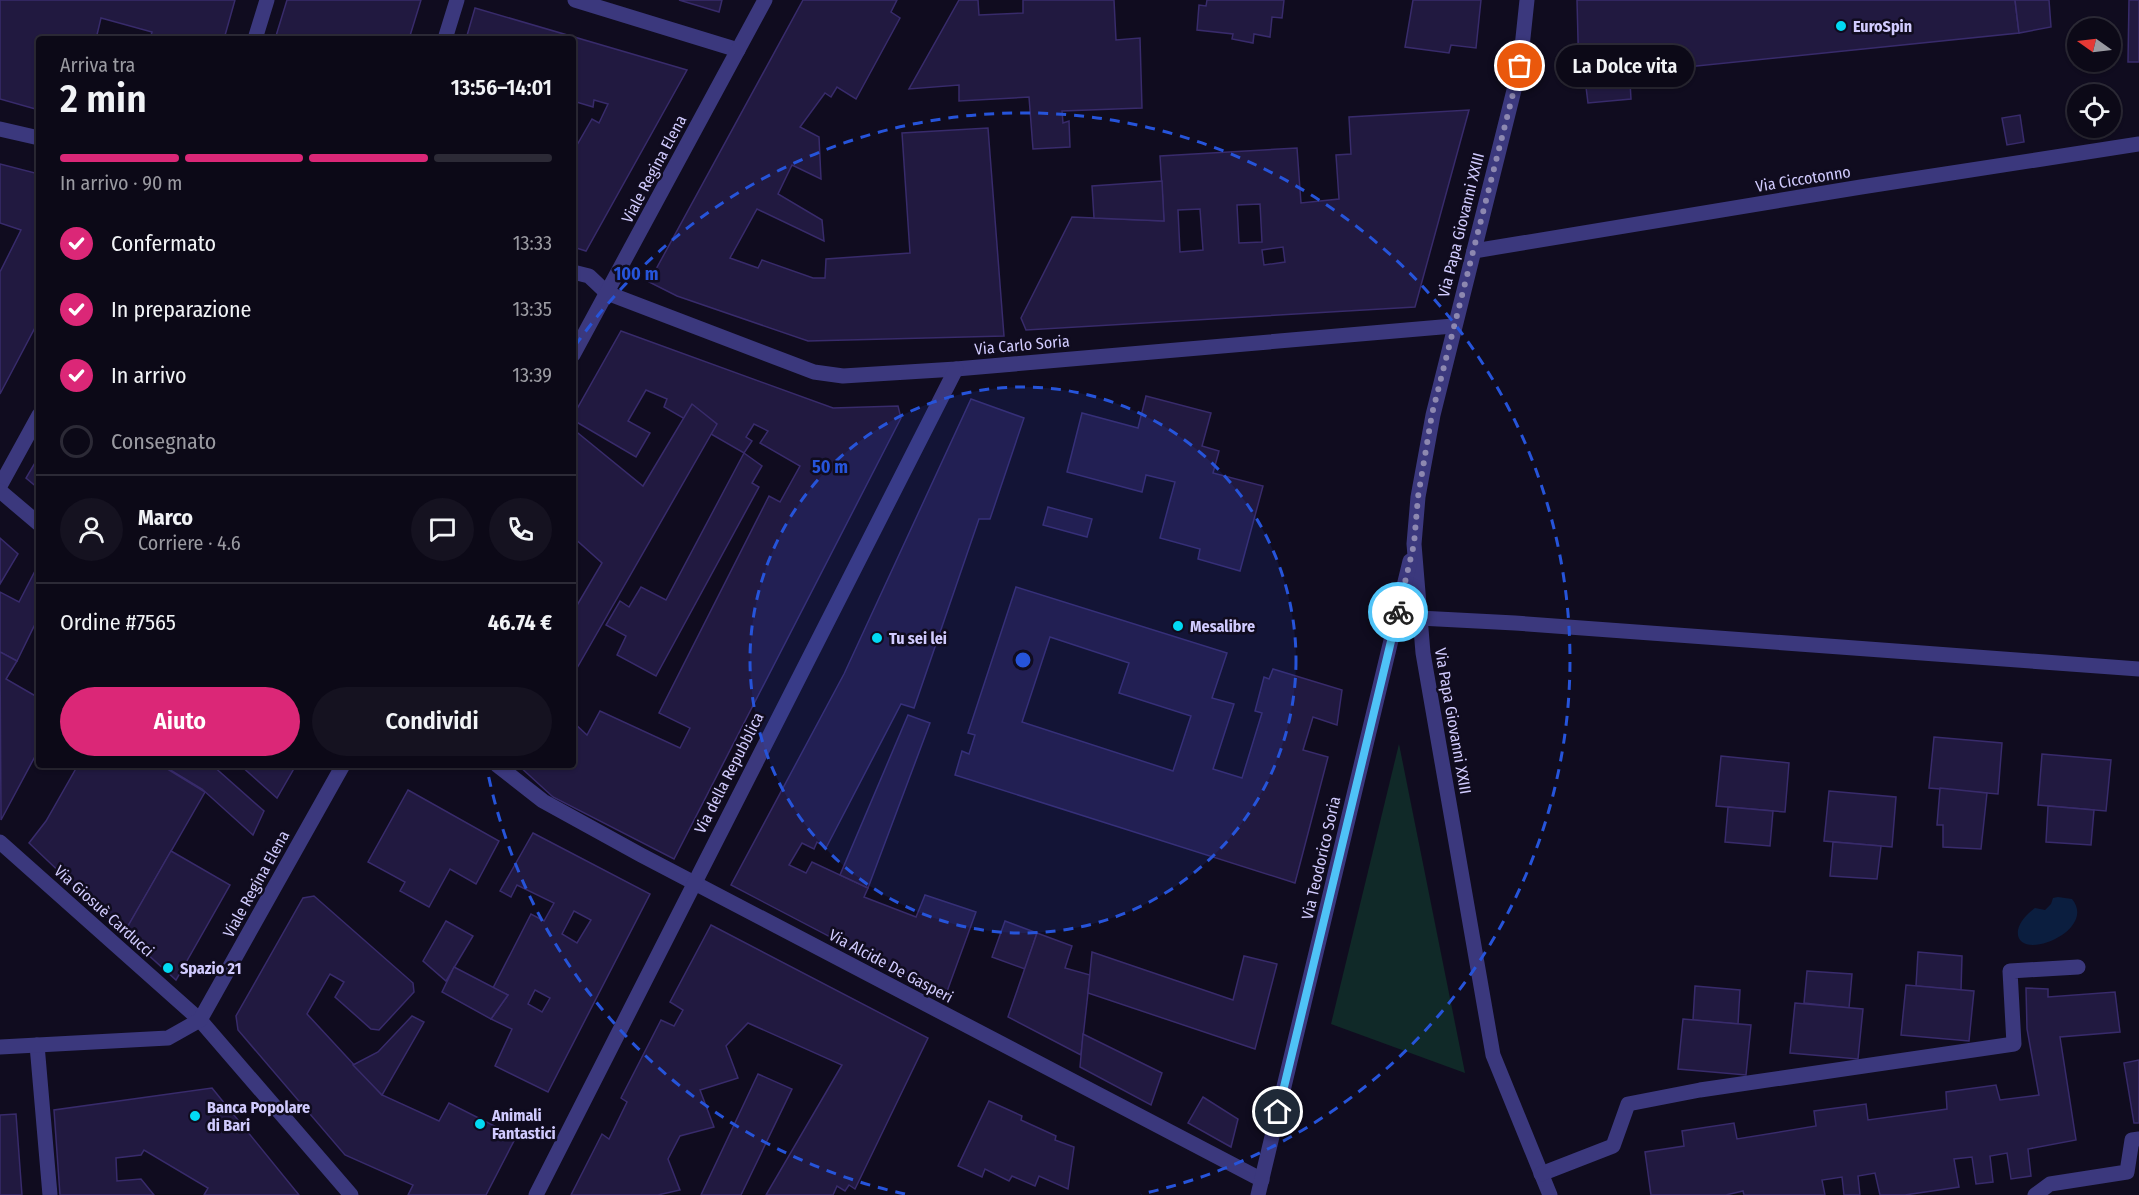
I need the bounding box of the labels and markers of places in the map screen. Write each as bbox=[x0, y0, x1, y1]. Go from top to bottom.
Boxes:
place label: EuroSpin bbox=[1853, 17, 1912, 36]
marker: EuroSpin bbox=[1834, 19, 1848, 33]
pin bbox=[1494, 40, 1545, 91]
callout: La Dolce vita bbox=[1556, 45, 1694, 87]
place label: Mesalibre bbox=[1190, 617, 1255, 636]
marker: Mesalibre bbox=[1171, 619, 1185, 633]
place label: Tu sei lei bbox=[889, 629, 947, 648]
marker: Tu sei lei bbox=[870, 631, 884, 645]
centre of rings bbox=[1013, 650, 1033, 670]
place label: Spazio 21 bbox=[180, 959, 241, 978]
marker: Spazio 21 bbox=[161, 961, 175, 975]
pin bbox=[1252, 1086, 1303, 1137]
place label: Banca Popolare di Bari bbox=[207, 1098, 310, 1135]
place label: Animali Fantastici bbox=[491, 1106, 556, 1143]
marker: Banca Popolare di Bari bbox=[188, 1109, 202, 1123]
marker: Animali Fantastici bbox=[473, 1117, 487, 1131]

